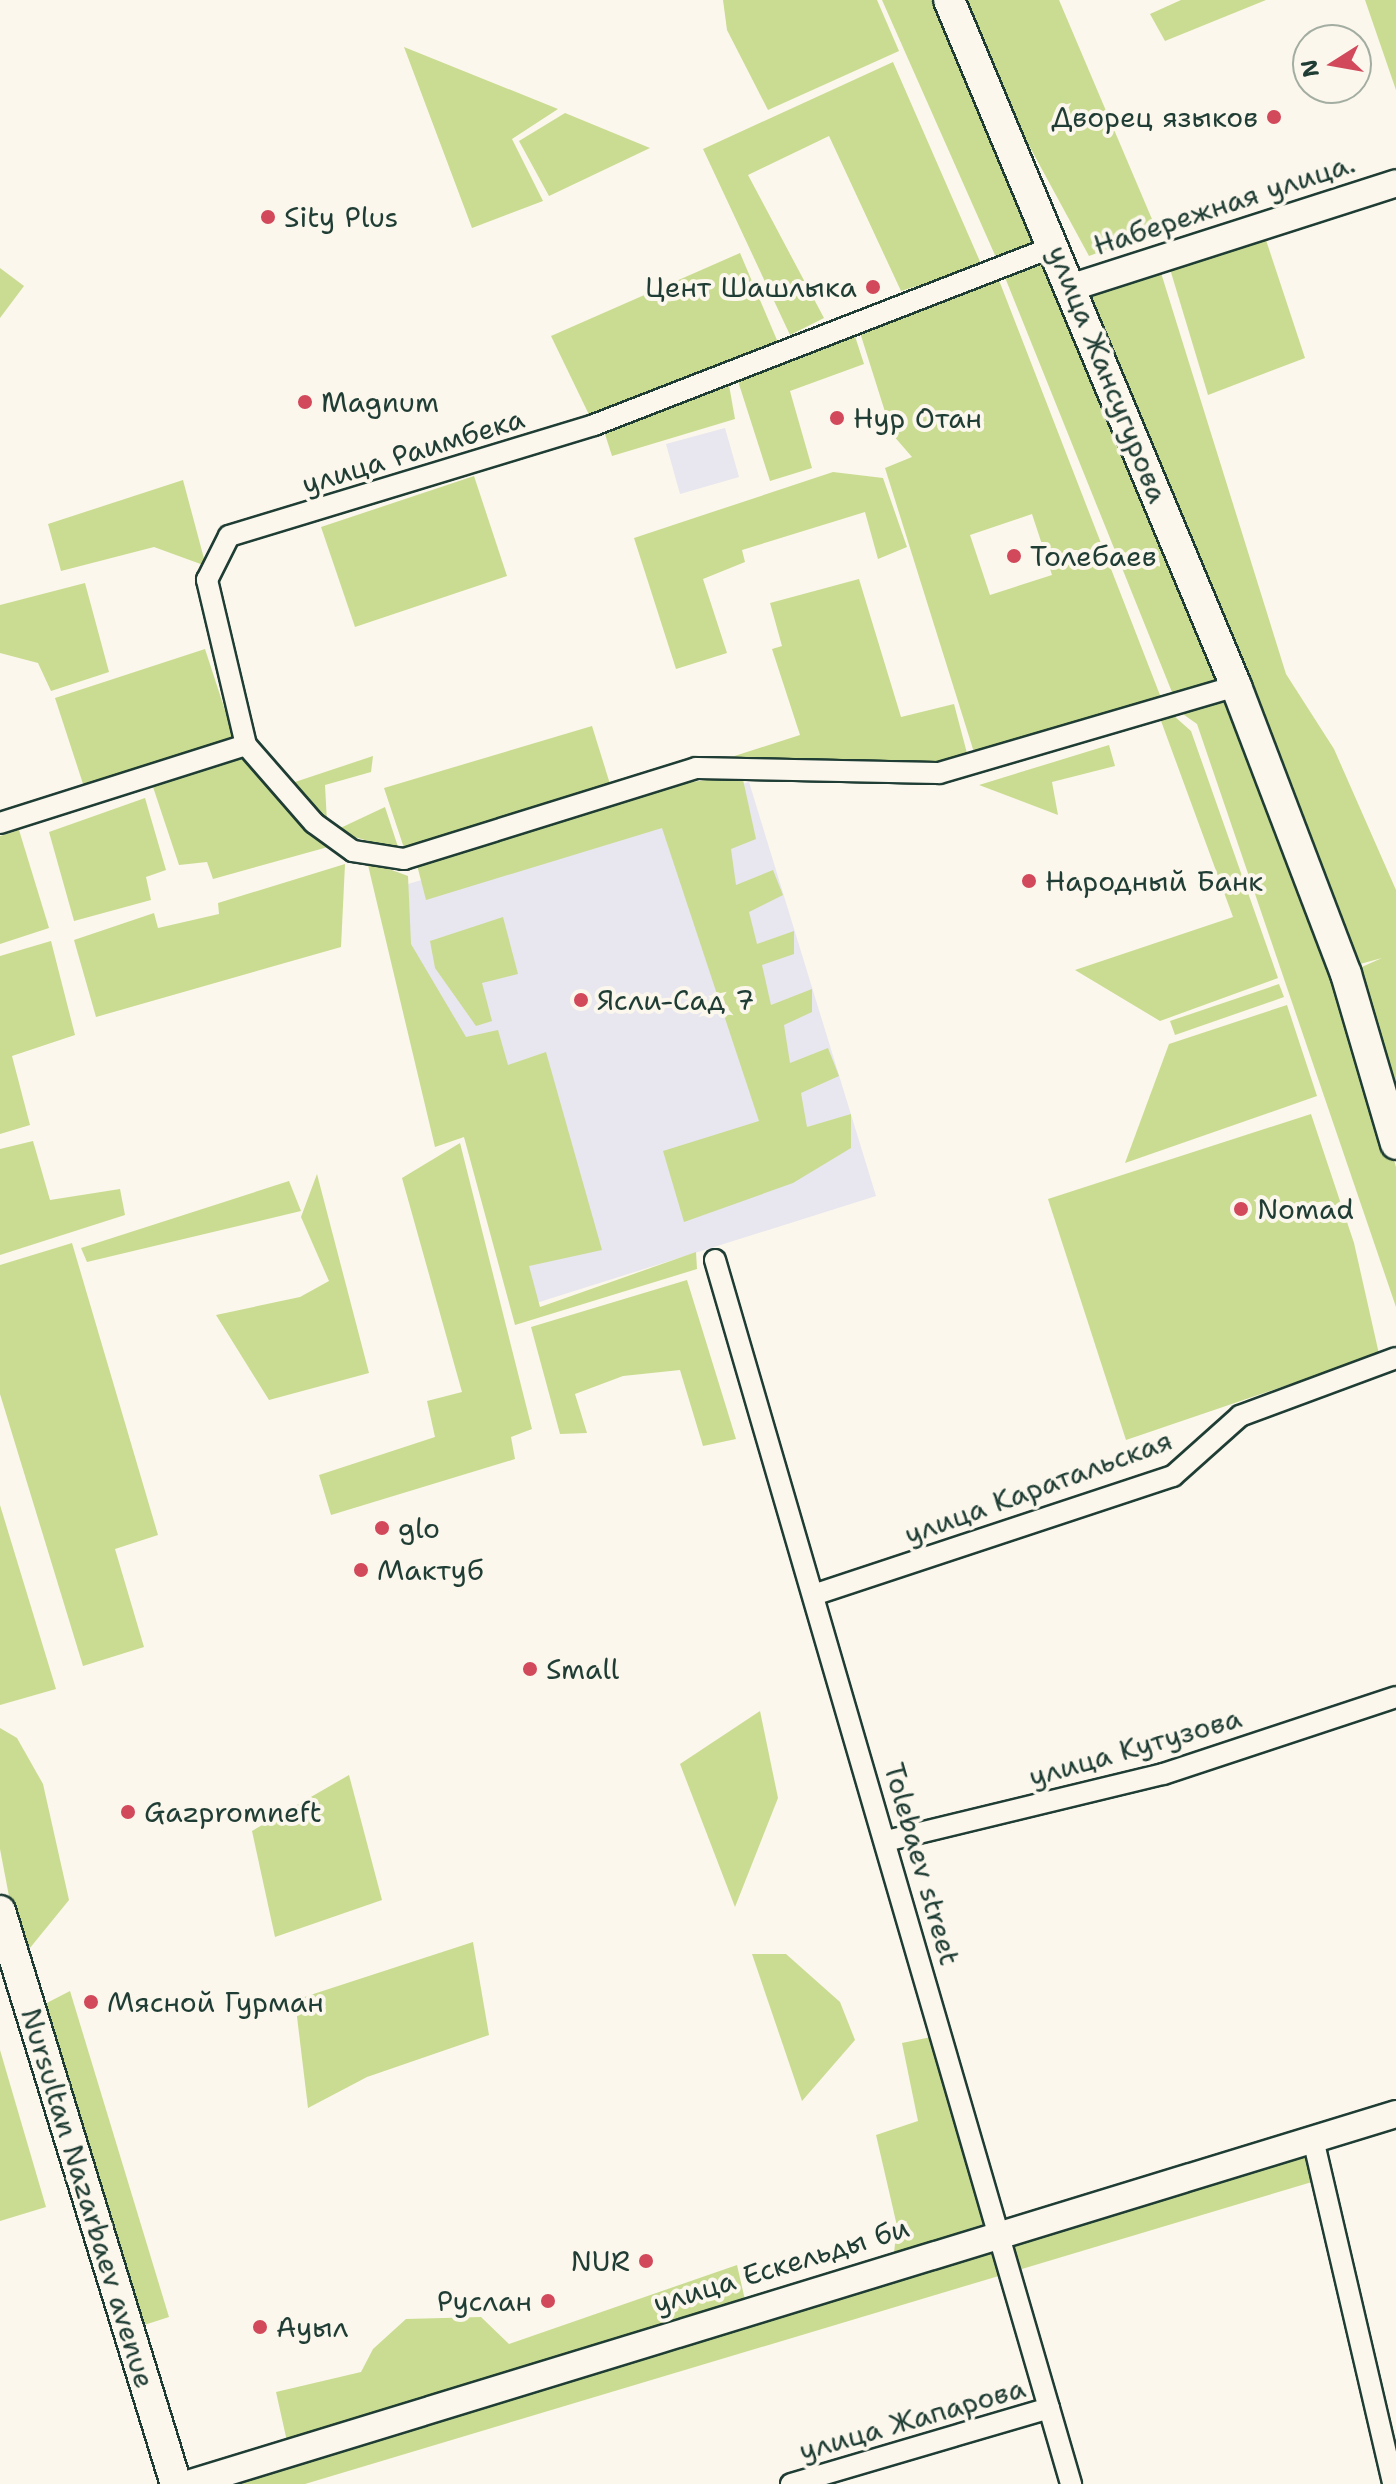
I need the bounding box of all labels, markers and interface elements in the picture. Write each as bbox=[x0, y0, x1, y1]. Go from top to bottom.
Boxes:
north arrow bbox=[1292, 24, 1372, 104]
text: N bbox=[1294, 57, 1326, 80]
place label: Дворец языков bbox=[1051, 100, 1258, 134]
marker: Дворец языков bbox=[1265, 108, 1283, 126]
street label: Набережная улица. bbox=[1089, 146, 1359, 262]
place label: Sity Plus bbox=[284, 200, 398, 234]
marker: Sity Plus bbox=[259, 208, 277, 226]
street label: улица Жансугурова bbox=[1041, 240, 1175, 508]
place label: Цент Шашлыка bbox=[645, 270, 857, 304]
marker: Цент Шашлыка bbox=[864, 278, 882, 296]
place label: Magnum bbox=[321, 385, 439, 419]
marker: Magnum bbox=[296, 393, 314, 411]
street label: улица Раимбека bbox=[298, 401, 528, 501]
place label: Нур Отан bbox=[853, 401, 982, 435]
marker: Нур Отан bbox=[828, 409, 846, 427]
place label: Толебаев bbox=[1030, 539, 1157, 573]
marker: Толебаев bbox=[1005, 547, 1023, 565]
place label: Народный Банк bbox=[1045, 864, 1263, 898]
marker: Народный Банк bbox=[1020, 872, 1038, 890]
place label: Ясли-Сад 7 bbox=[597, 983, 755, 1017]
marker: Ясли-Сад 7 bbox=[572, 991, 590, 1009]
place label: Nomad bbox=[1257, 1192, 1354, 1226]
marker: Nomad bbox=[1232, 1200, 1250, 1218]
street label: улица Каратальская bbox=[900, 1423, 1176, 1551]
place label: glo bbox=[398, 1511, 440, 1545]
marker: glo bbox=[373, 1519, 391, 1537]
place label: Мактуб bbox=[377, 1553, 484, 1587]
marker: Мактуб bbox=[352, 1561, 370, 1579]
place label: Small bbox=[546, 1652, 619, 1686]
marker: Small bbox=[521, 1660, 539, 1678]
street label: улица Кутузова bbox=[1025, 1701, 1245, 1793]
street label: Tolebaev street bbox=[877, 1759, 967, 1969]
place label: Gazpromneft bbox=[144, 1795, 322, 1829]
marker: Gazpromneft bbox=[119, 1803, 137, 1821]
place label: Мясной Гурман bbox=[107, 1985, 324, 2019]
marker: Мясной Гурман bbox=[82, 1993, 100, 2011]
street label: Nursultan Nazarbaev avenue bbox=[14, 2004, 162, 2392]
street label: улица Ескельды би bbox=[649, 2210, 913, 2320]
place label: NUR bbox=[571, 2244, 630, 2278]
marker: NUR bbox=[637, 2252, 655, 2270]
place label: Руслан bbox=[437, 2284, 532, 2318]
marker: Руслан bbox=[539, 2292, 557, 2310]
place label: Ауыл bbox=[276, 2310, 348, 2344]
marker: Ауыл bbox=[251, 2318, 269, 2336]
street label: улица Жапарова bbox=[795, 2371, 1029, 2467]

